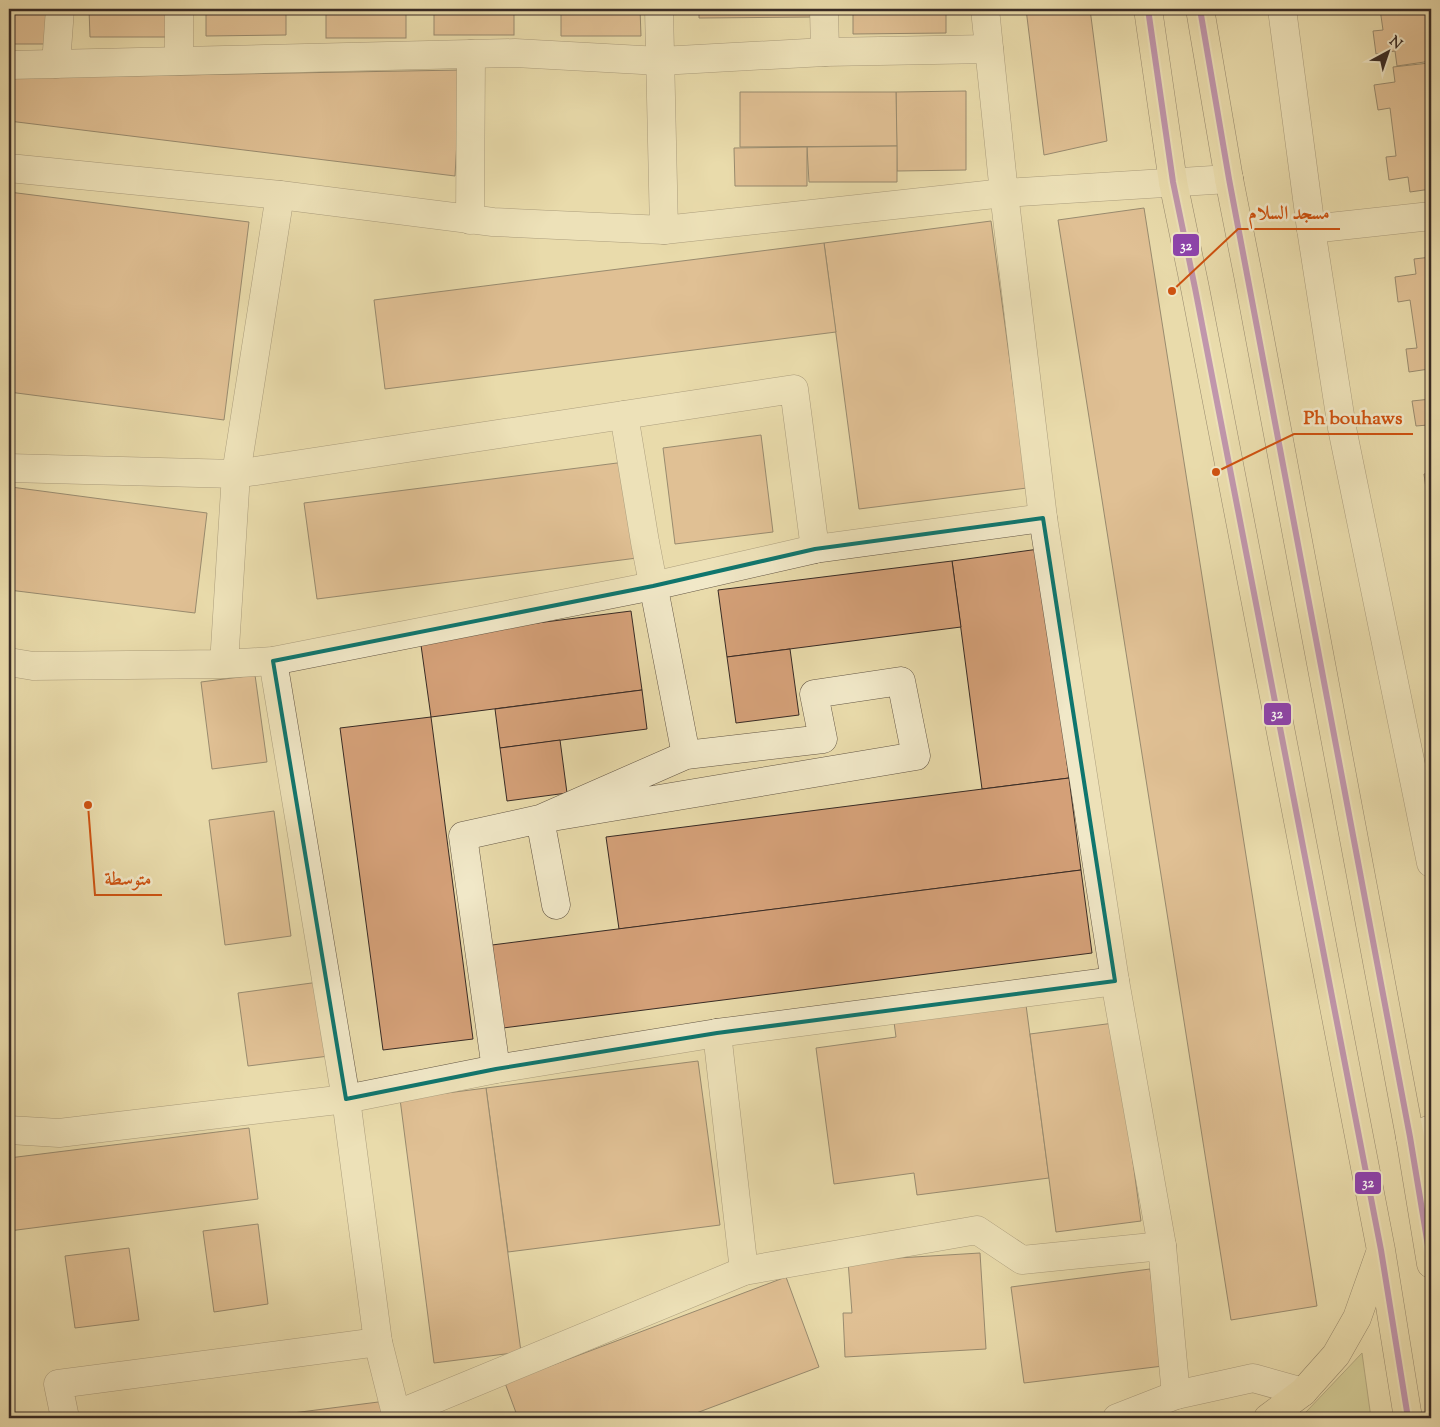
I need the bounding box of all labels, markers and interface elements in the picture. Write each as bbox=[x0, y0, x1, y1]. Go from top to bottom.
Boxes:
north arrow bbox=[1362, 28, 1412, 78]
text: N bbox=[1384, 32, 1406, 55]
callout: مسجد السلام bbox=[1238, 195, 1340, 229]
text: مسجد السلام bbox=[1248, 201, 1330, 230]
line badge: 32 bbox=[1172, 233, 1200, 257]
text: 32 bbox=[1180, 237, 1193, 257]
callout: Ph bouhaws bbox=[1294, 400, 1413, 434]
text: Ph bouhaws bbox=[1304, 406, 1403, 433]
line badge: 32 bbox=[1263, 702, 1292, 726]
text: 32 bbox=[1271, 705, 1284, 725]
callout: متوسطة bbox=[95, 861, 162, 895]
text: متوسطة bbox=[104, 867, 152, 894]
line badge: 32 bbox=[1354, 1171, 1382, 1195]
text: 32 bbox=[1362, 1174, 1375, 1194]

